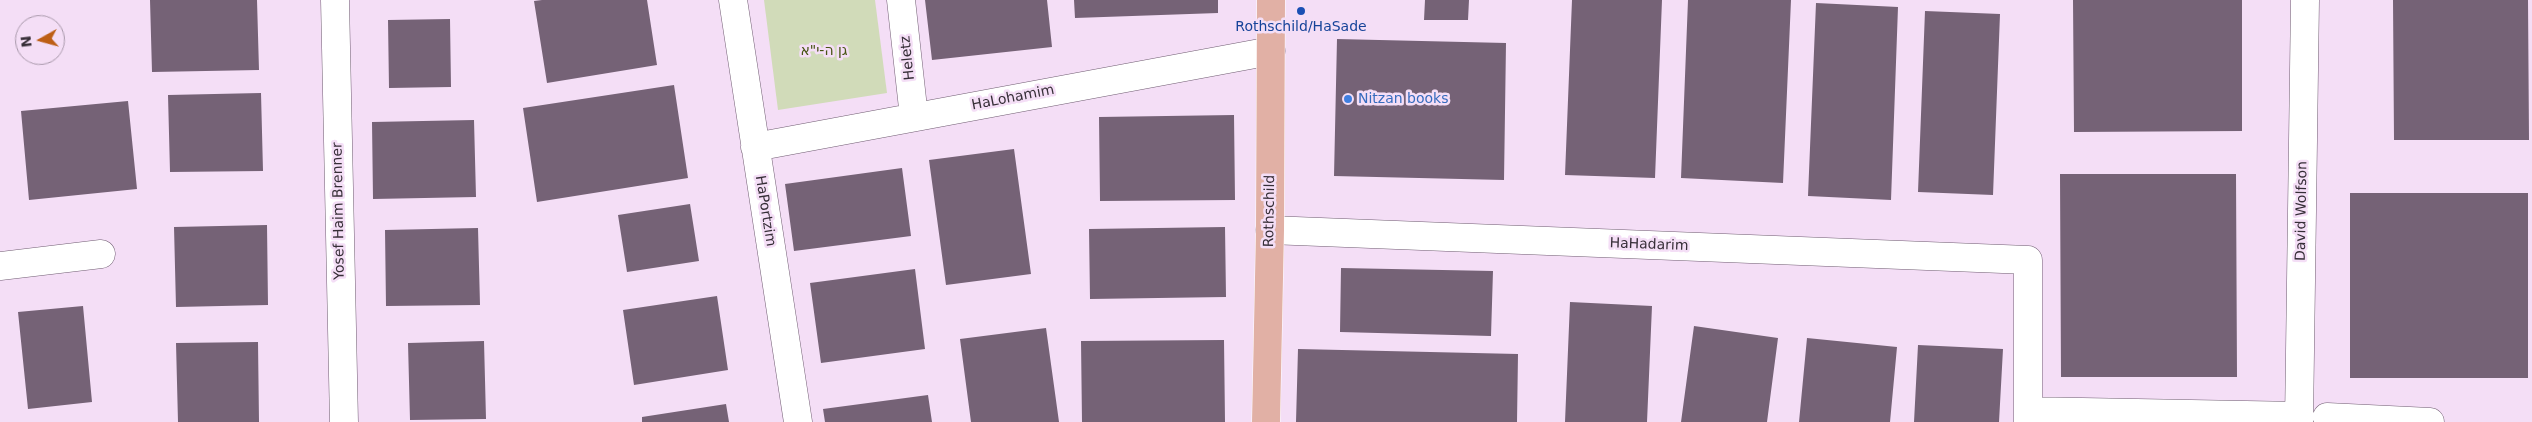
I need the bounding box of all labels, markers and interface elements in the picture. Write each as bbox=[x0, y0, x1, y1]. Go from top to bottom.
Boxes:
marker: Rothschild/HaSade bbox=[1295, 5, 1307, 17]
north arrow bbox=[15, 15, 65, 65]
place label: Rothschild/HaSade bbox=[1235, 19, 1367, 35]
text: N bbox=[17, 35, 35, 48]
street label: Heletz bbox=[897, 35, 919, 81]
park label: גן ה-י"א bbox=[800, 43, 848, 59]
street label: HaLohamim bbox=[970, 82, 1056, 114]
place label: Nitzan books bbox=[1358, 91, 1449, 107]
marker: Nitzan books bbox=[1342, 93, 1354, 105]
street label: Yosef Haim Brenner bbox=[329, 142, 349, 280]
street label: David Wolfson bbox=[2293, 161, 2311, 261]
street label: HaPortzim bbox=[751, 174, 779, 248]
street label: Rothschild bbox=[1261, 175, 1279, 247]
street label: HaHadarim bbox=[1609, 235, 1689, 255]

